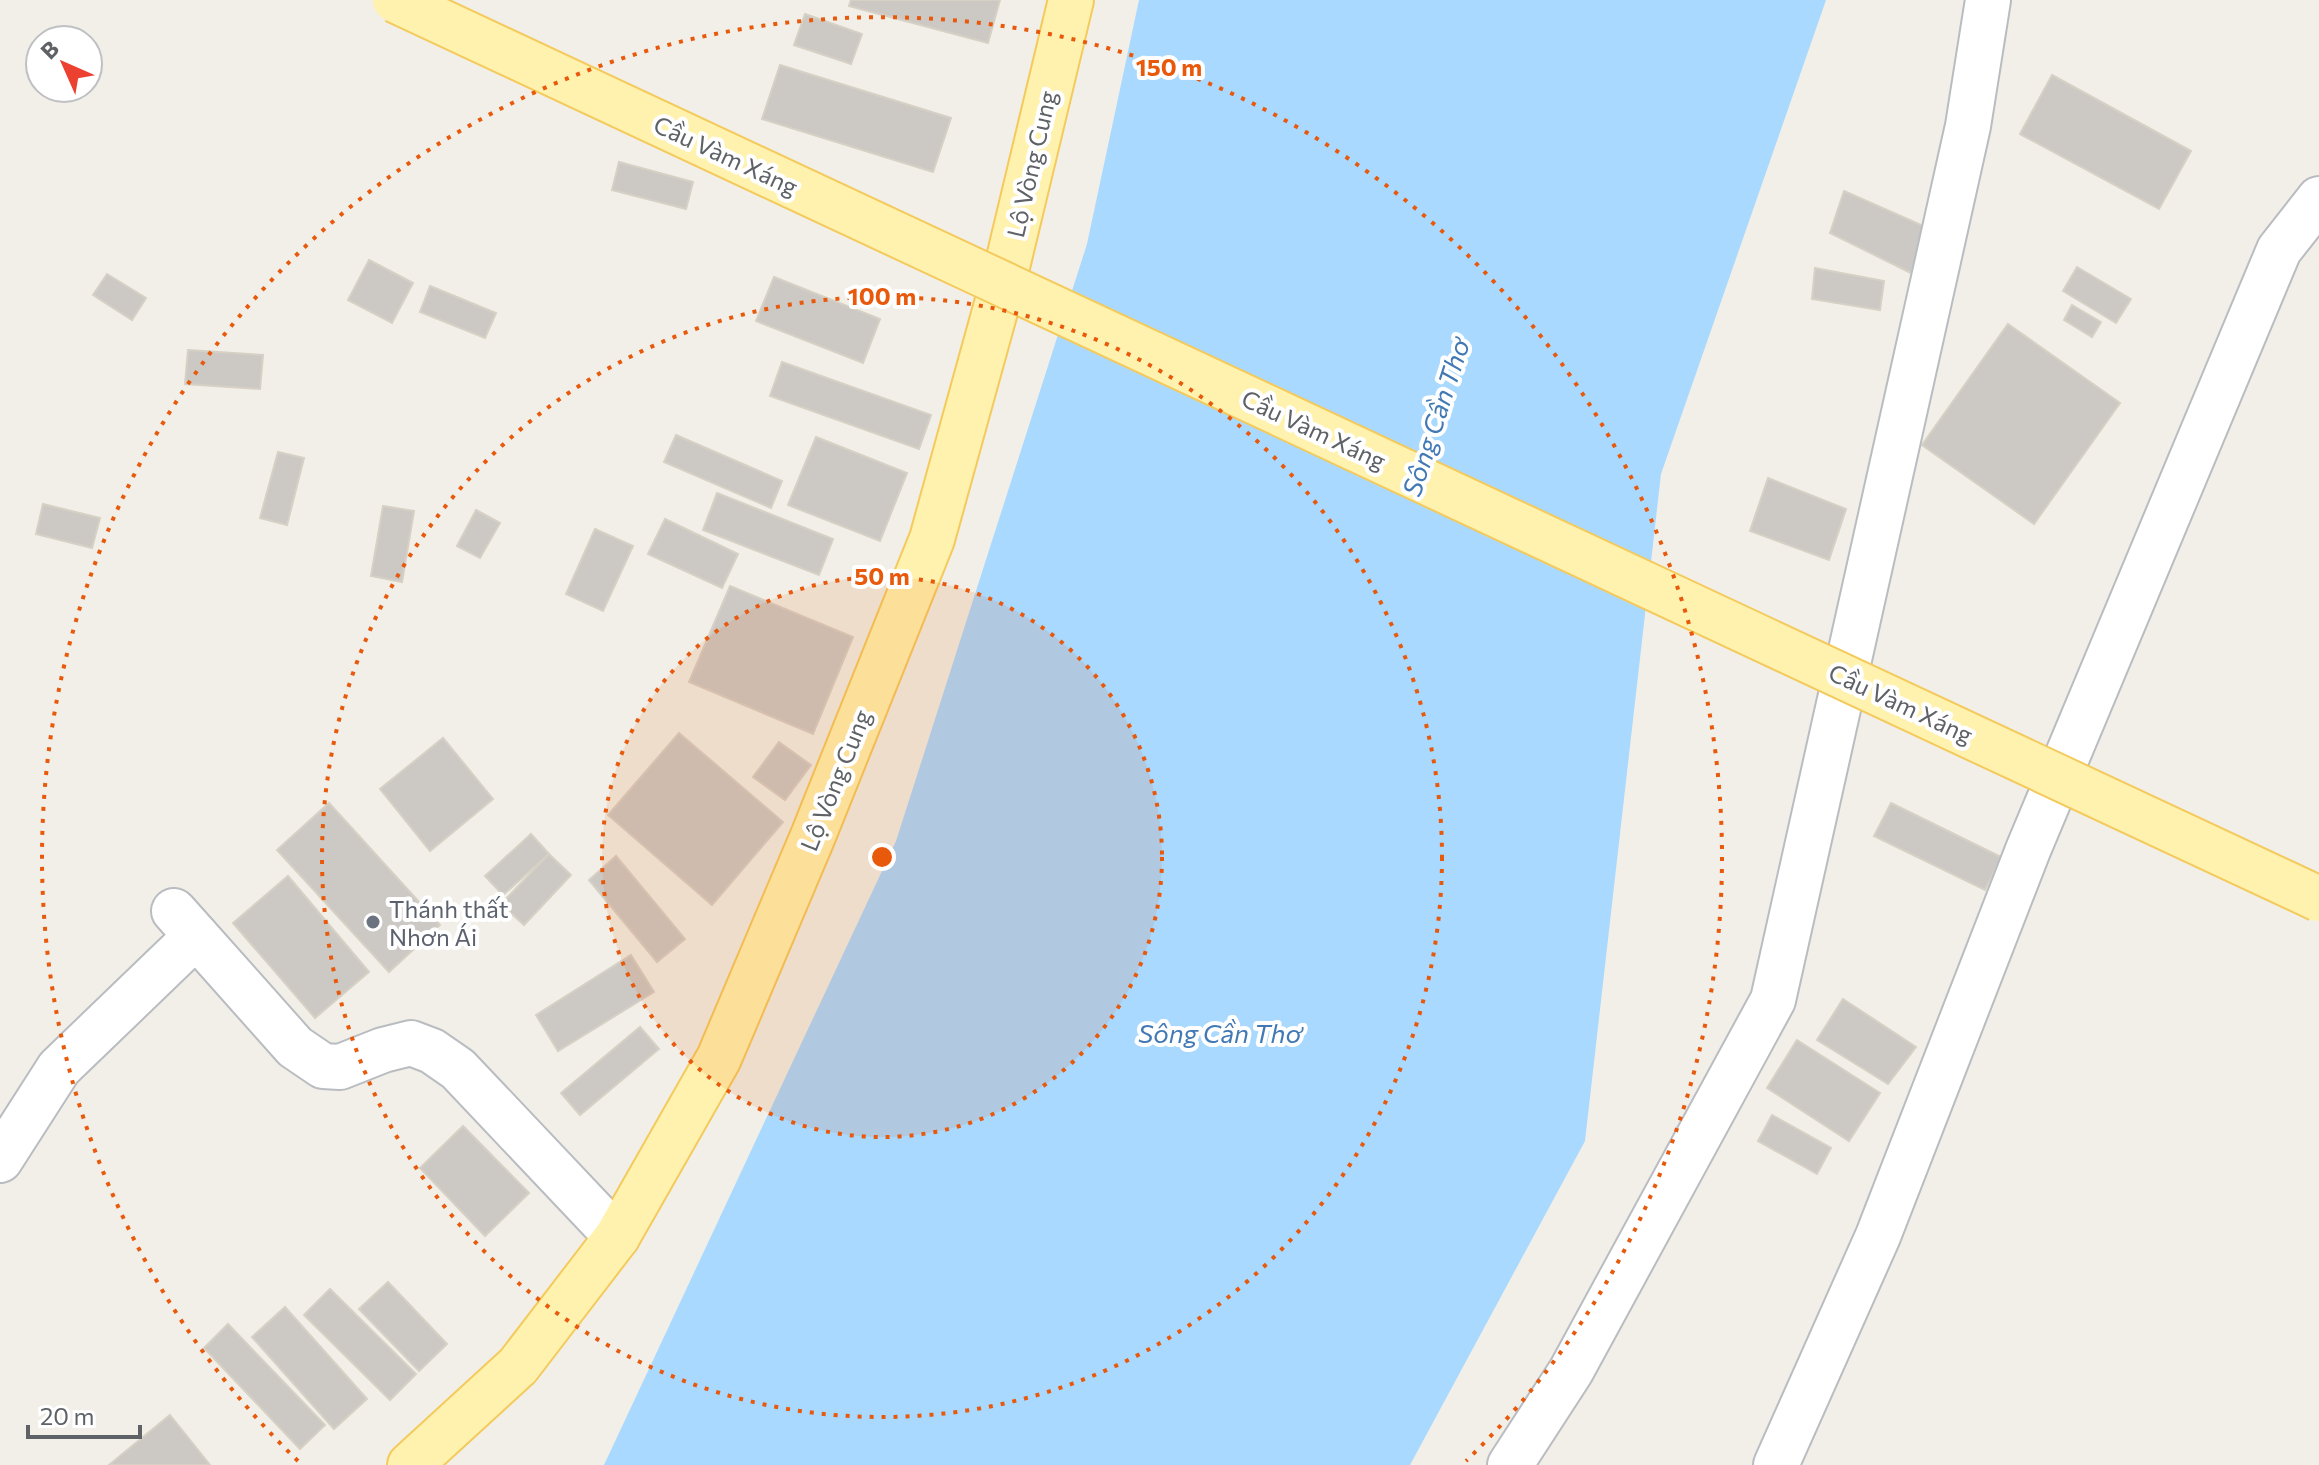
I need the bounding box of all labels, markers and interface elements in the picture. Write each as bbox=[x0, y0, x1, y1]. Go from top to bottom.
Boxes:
north arrow bbox=[24, 24, 104, 104]
text: B bbox=[35, 35, 64, 64]
text: 150 m bbox=[1136, 52, 1202, 81]
street label: Lộ Vòng Cung bbox=[1000, 88, 1062, 240]
street label: Cầu Vàm Xáng bbox=[649, 109, 803, 201]
text: 100 m bbox=[848, 281, 916, 310]
water label: Sông Cần Thơ bbox=[1395, 332, 1476, 500]
street label: Cầu Vàm Xáng bbox=[1237, 383, 1391, 475]
text: 50 m bbox=[854, 561, 910, 590]
street label: Cầu Vàm Xáng bbox=[1824, 657, 1978, 749]
street label: Lộ Vòng Cung bbox=[794, 705, 876, 855]
centre of rings bbox=[868, 843, 896, 871]
place label: Thánh thất Nhơn Ái bbox=[389, 894, 509, 951]
marker: Thánh thất Nhơn Ái bbox=[364, 913, 382, 931]
water label: Sông Cần Thơ bbox=[1138, 1017, 1304, 1048]
scale bar bbox=[28, 1389, 140, 1439]
text: 20 m bbox=[40, 1401, 94, 1430]

